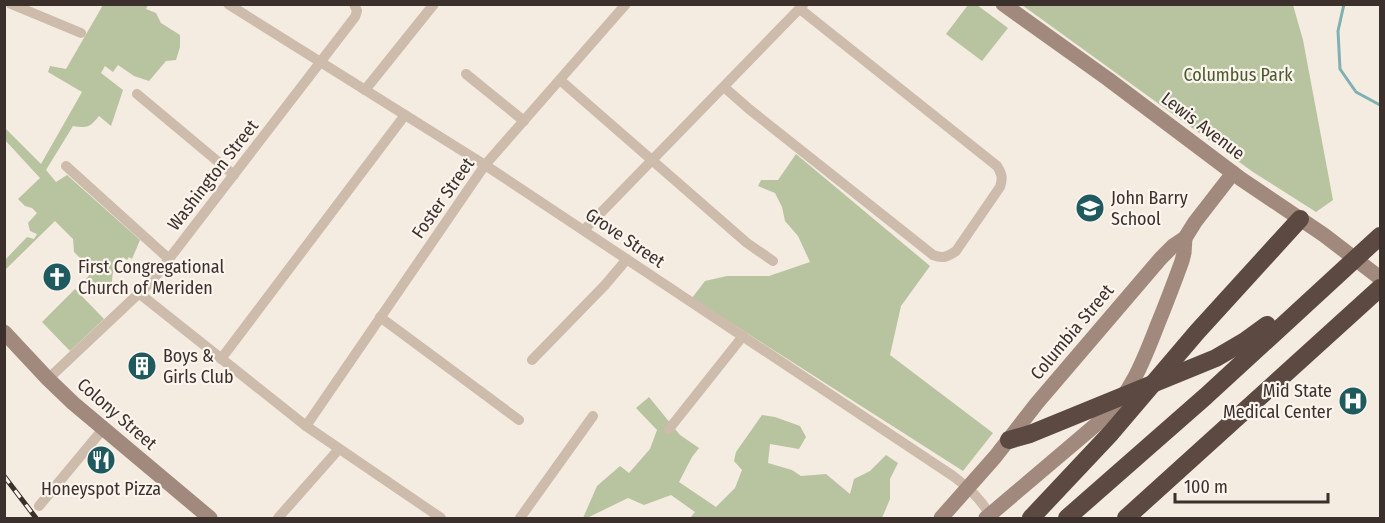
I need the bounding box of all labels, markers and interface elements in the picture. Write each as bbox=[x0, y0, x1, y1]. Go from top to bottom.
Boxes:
park label: Columbus Park bbox=[1183, 64, 1293, 86]
street label: Lewis Avenue bbox=[1157, 87, 1249, 165]
street label: Washington Street bbox=[163, 115, 263, 235]
street label: Foster Street bbox=[407, 153, 479, 243]
place label: John Barry School bbox=[1111, 187, 1188, 230]
school or university icon: John Barry School bbox=[1074, 192, 1106, 224]
street label: Grove Street bbox=[581, 203, 669, 273]
place label: First Congregational Church of Meriden bbox=[78, 256, 224, 299]
church icon: First Congregational Church of Meriden bbox=[41, 261, 73, 293]
street label: Columbia Street bbox=[1026, 280, 1118, 384]
place label: Boys & Girls Club bbox=[163, 345, 234, 388]
building icon: Boys & Girls Club bbox=[126, 350, 158, 382]
street label: Colony Street bbox=[73, 373, 161, 455]
place label: Mid State Medical Center bbox=[1223, 380, 1333, 423]
hospital icon: Mid State Medical Center bbox=[1337, 385, 1369, 417]
restaurant icon: Honeyspot Pizza bbox=[85, 444, 117, 476]
scale bar bbox=[1175, 466, 1328, 504]
text: 100 m bbox=[1184, 476, 1228, 498]
place label: Honeyspot Pizza bbox=[41, 478, 161, 500]

